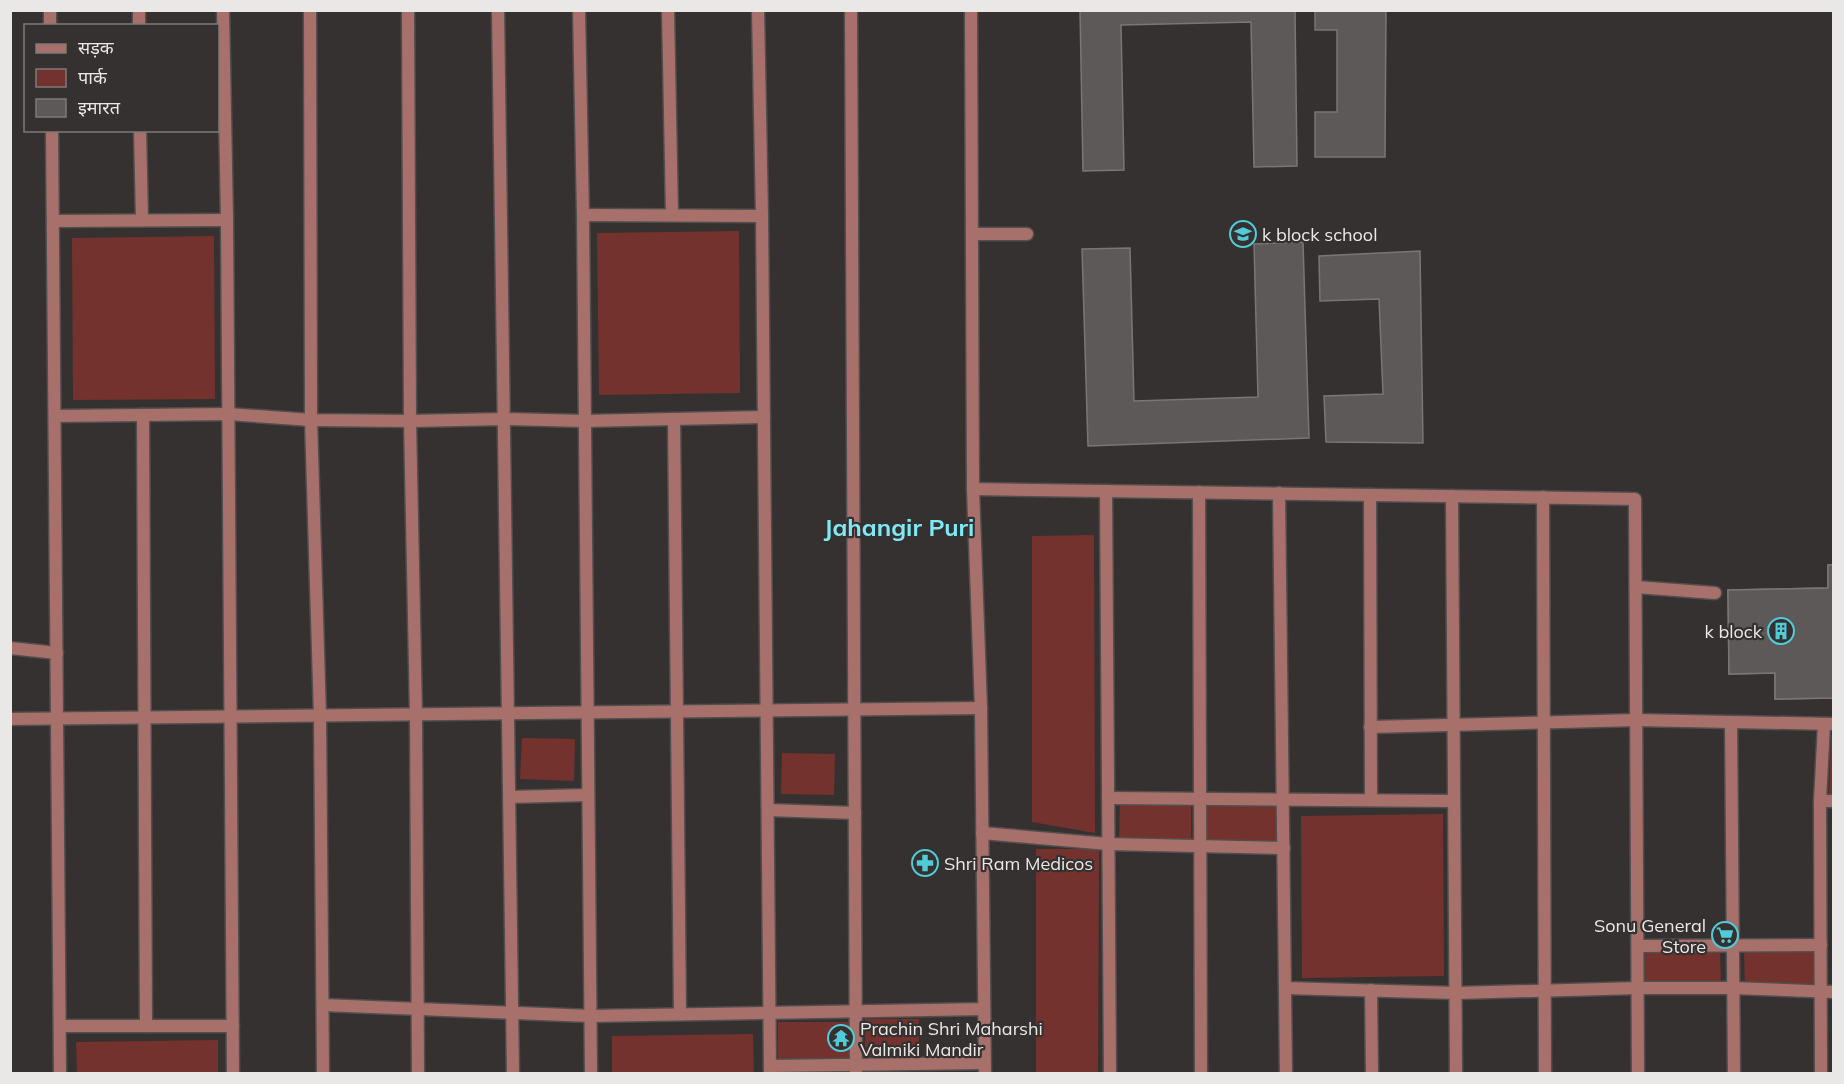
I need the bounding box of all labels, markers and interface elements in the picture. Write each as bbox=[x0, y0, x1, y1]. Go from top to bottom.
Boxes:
legend bbox=[24, 24, 219, 132]
text: सड़क bbox=[78, 36, 115, 59]
text: पार्क bbox=[78, 66, 108, 89]
text: इमारत bbox=[78, 96, 121, 119]
school or university icon: k block school bbox=[1228, 219, 1258, 249]
place label: k block school bbox=[1262, 223, 1377, 246]
district label: Jahangir Puri bbox=[824, 512, 974, 542]
building icon: k block bbox=[1766, 616, 1796, 646]
place label: k block bbox=[1704, 620, 1763, 643]
pharmacy icon: Shri Ram Medicos bbox=[910, 848, 940, 878]
place label: Shri Ram Medicos bbox=[944, 852, 1093, 875]
place label: Sonu General Store bbox=[1594, 914, 1706, 958]
supermarket icon: Sonu General Store bbox=[1710, 920, 1740, 950]
place label: Prachin Shri Maharshi Valmiki Mandir bbox=[860, 1017, 1043, 1061]
temple icon: Prachin Shri Maharshi Valmiki Mandir bbox=[826, 1023, 856, 1053]

